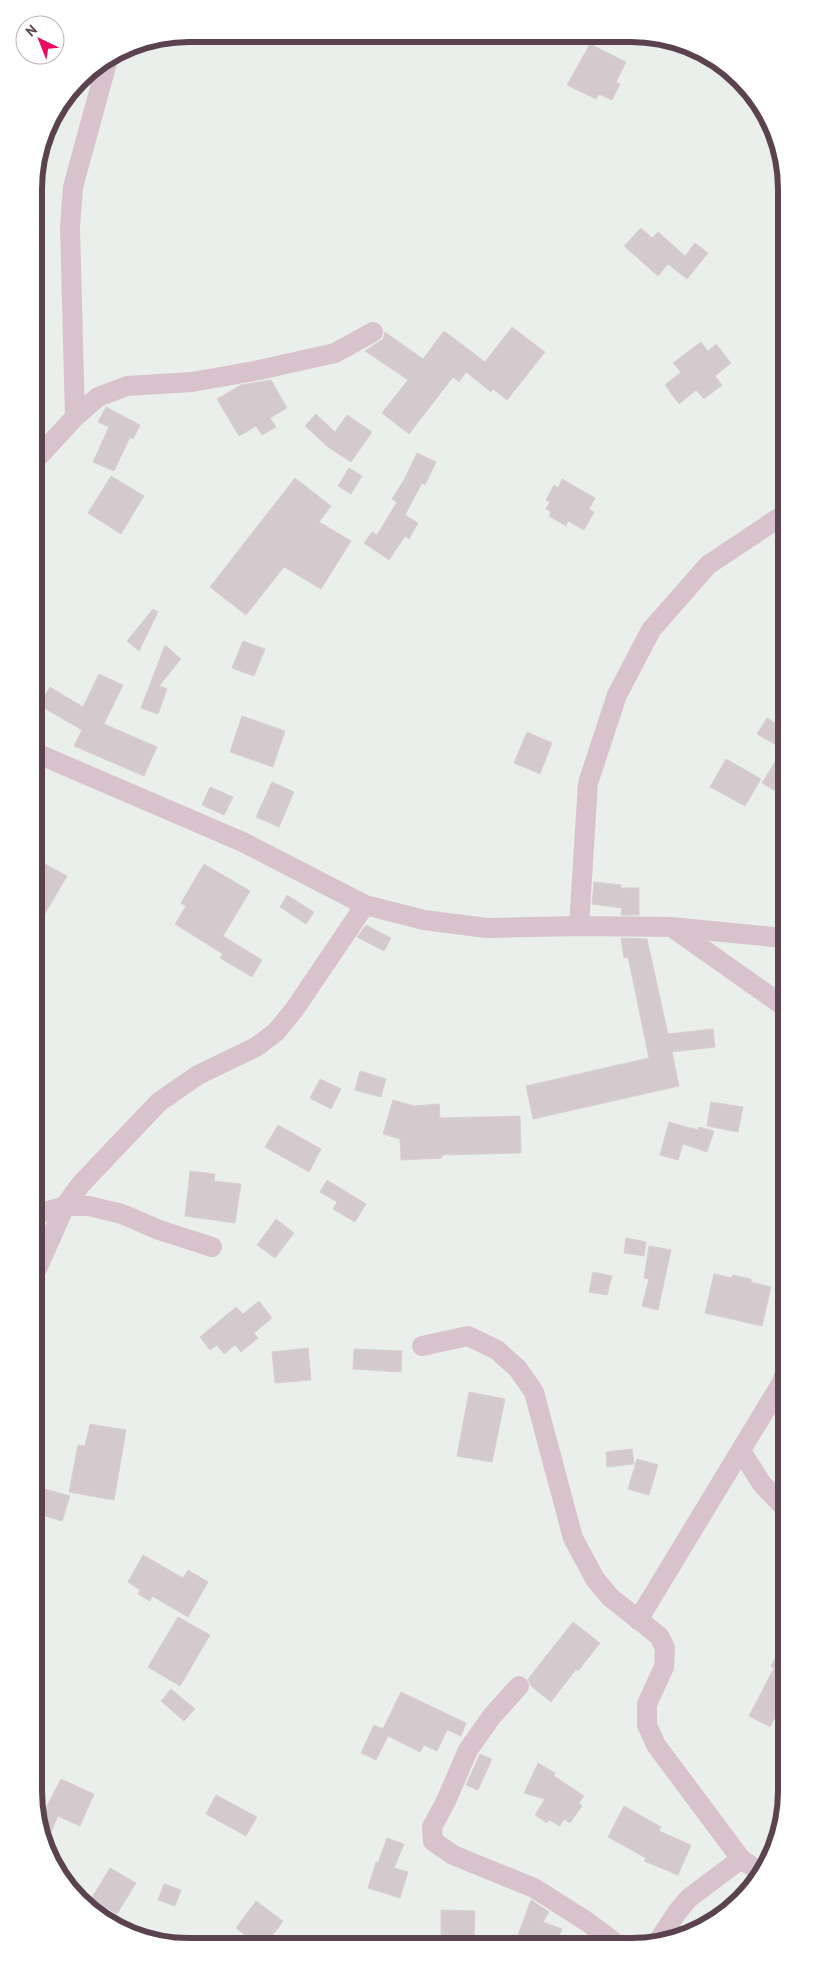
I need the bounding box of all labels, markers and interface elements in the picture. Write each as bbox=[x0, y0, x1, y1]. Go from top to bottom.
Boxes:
north arrow bbox=[15, 15, 65, 65]
text: N bbox=[22, 21, 41, 40]

